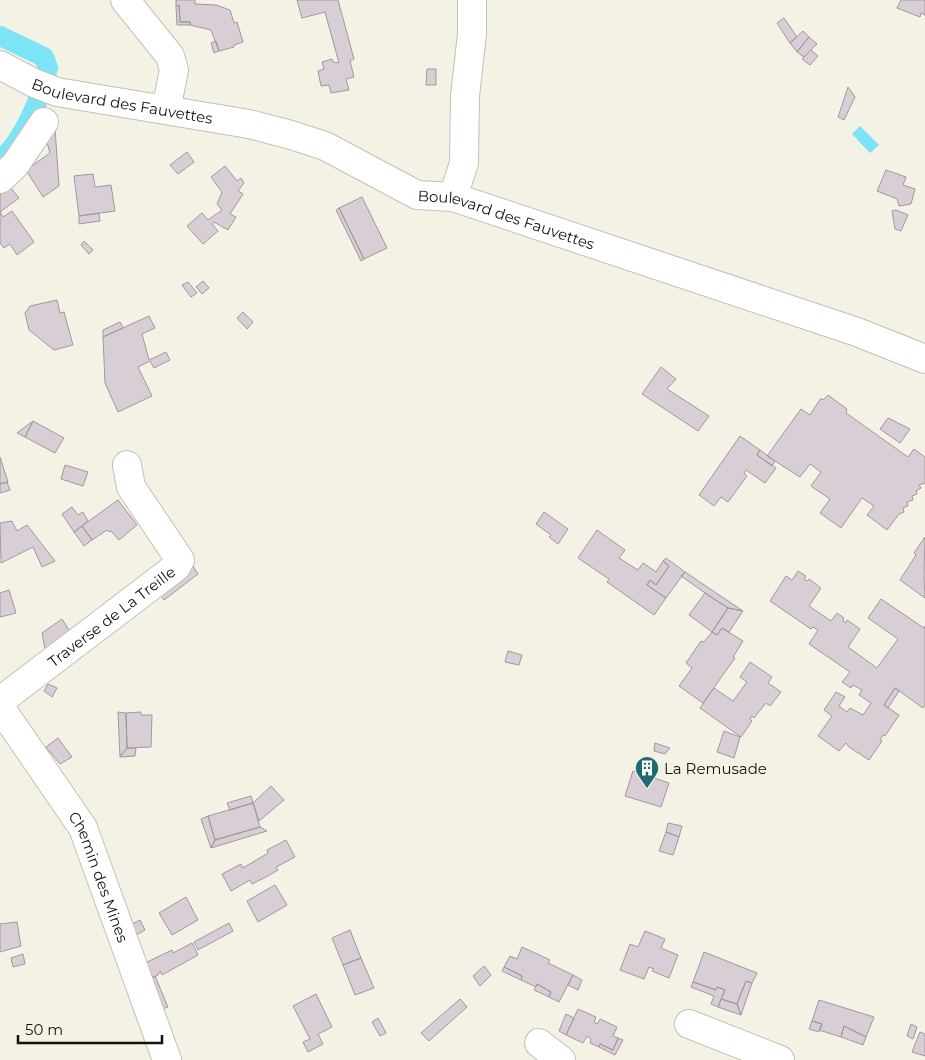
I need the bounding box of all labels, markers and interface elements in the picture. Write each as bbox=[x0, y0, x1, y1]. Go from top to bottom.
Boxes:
street label: Boulevard des Fauvettes bbox=[29, 74, 214, 127]
street label: Boulevard des Fauvettes bbox=[417, 186, 597, 253]
street label: Traverse de La Treille bbox=[44, 562, 179, 671]
building icon: La Remusade bbox=[634, 755, 660, 789]
place label: La Remusade bbox=[664, 759, 767, 778]
street label: Chemin des Mines bbox=[65, 807, 133, 945]
scale bar bbox=[18, 1012, 161, 1044]
text: 50 m bbox=[25, 1020, 63, 1039]

